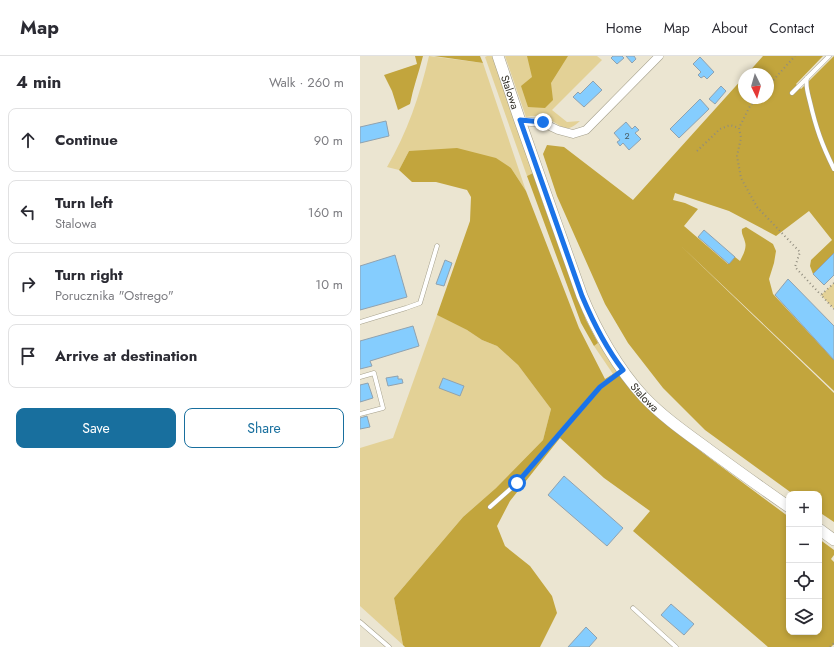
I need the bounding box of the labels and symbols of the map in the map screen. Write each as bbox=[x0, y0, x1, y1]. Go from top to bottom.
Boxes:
north arrow bbox=[738, 68, 774, 104]
street label: Stalowa bbox=[497, 73, 523, 111]
route end bbox=[534, 113, 552, 131]
house number: 2 bbox=[624, 129, 630, 142]
street label: Stalowa bbox=[627, 379, 662, 416]
route start bbox=[508, 474, 526, 492]

